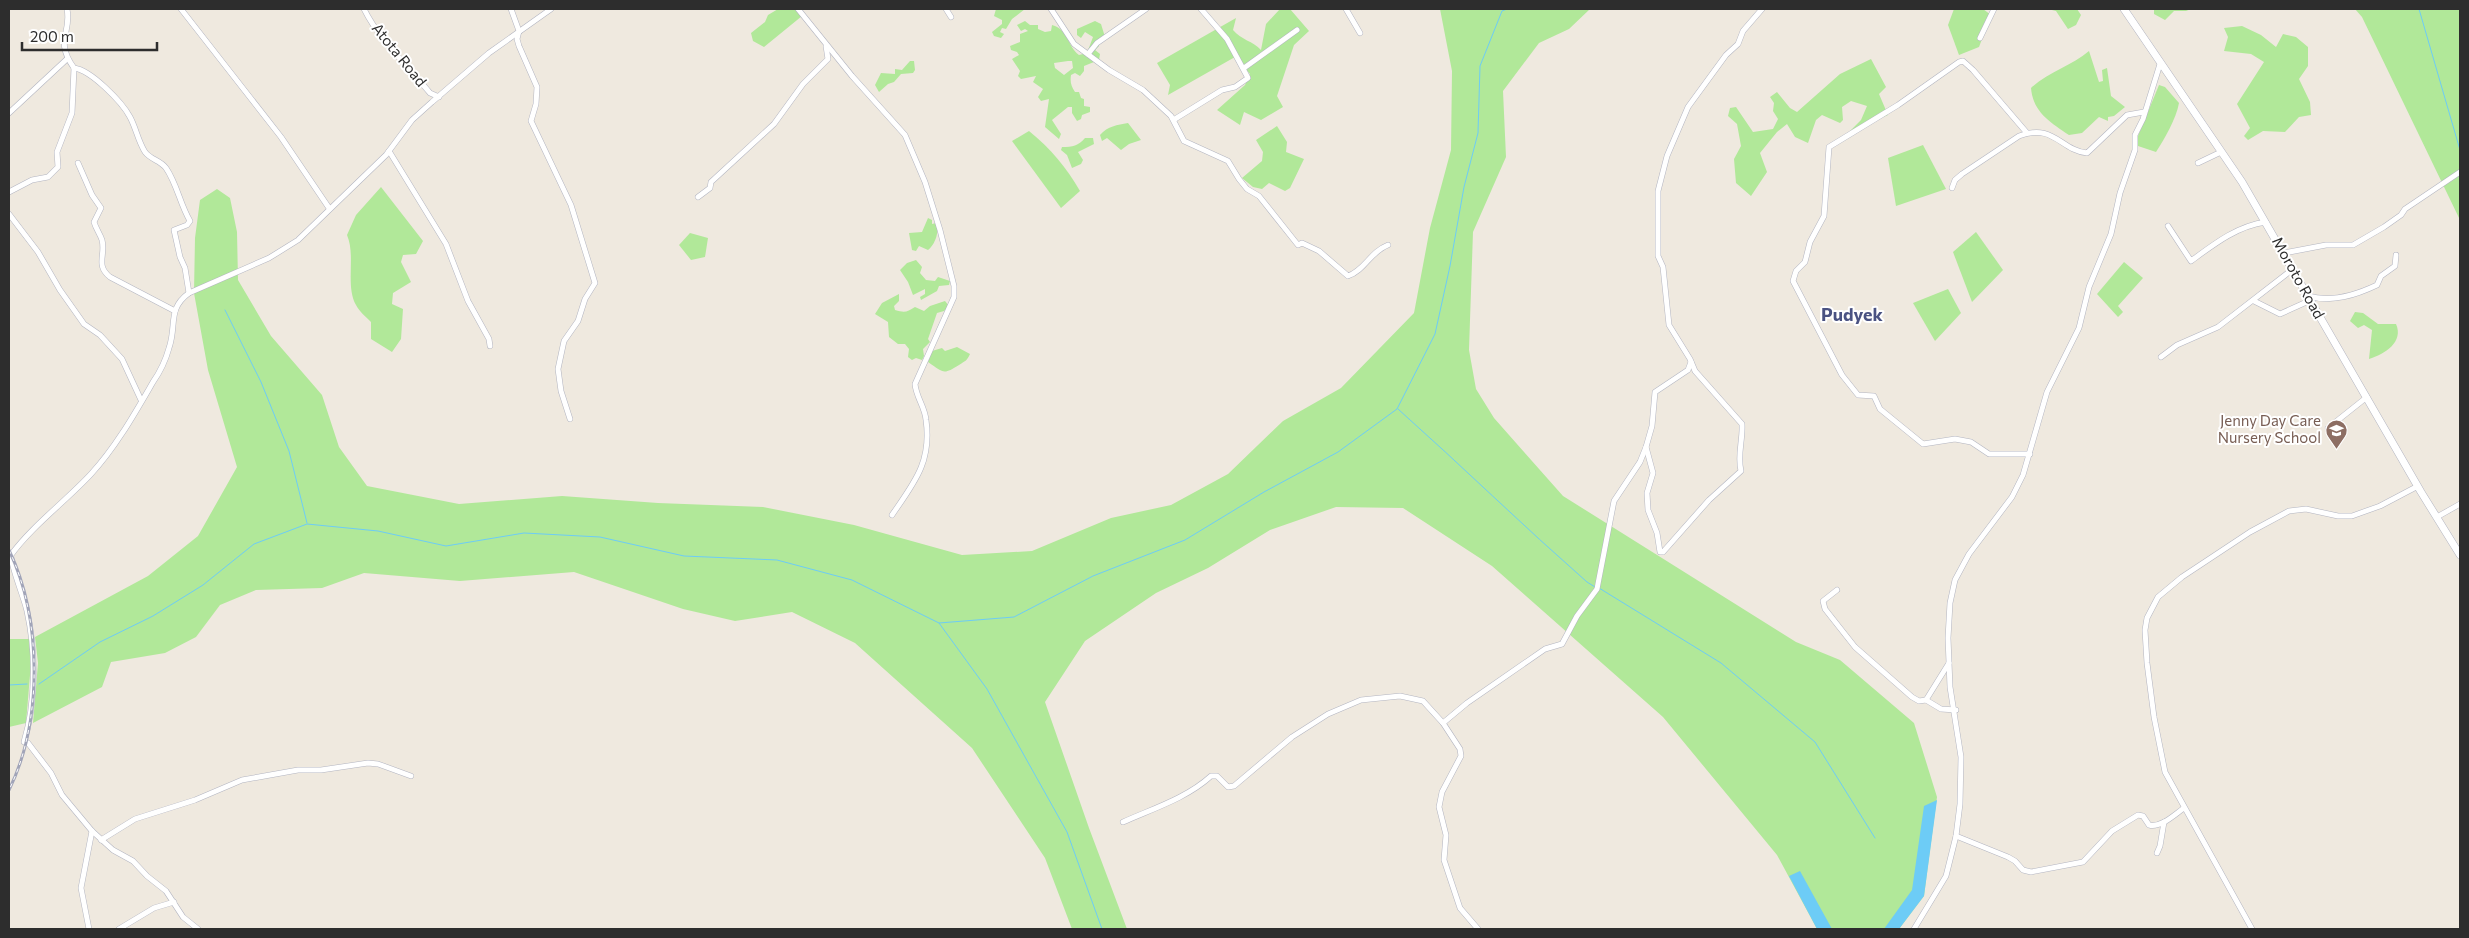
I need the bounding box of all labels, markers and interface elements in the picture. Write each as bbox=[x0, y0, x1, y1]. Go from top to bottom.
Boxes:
street label: Atota Road bbox=[369, 19, 431, 90]
scale bar bbox=[22, 20, 158, 52]
text: 200 m bbox=[30, 27, 74, 45]
street label: Moroto Road bbox=[2269, 233, 2329, 322]
district label: Pudyek bbox=[1821, 303, 1884, 325]
place label: Jenny Day Care Nursery School bbox=[2218, 411, 2321, 446]
school or university icon: Jenny Day Care Nursery School bbox=[2325, 418, 2349, 449]

